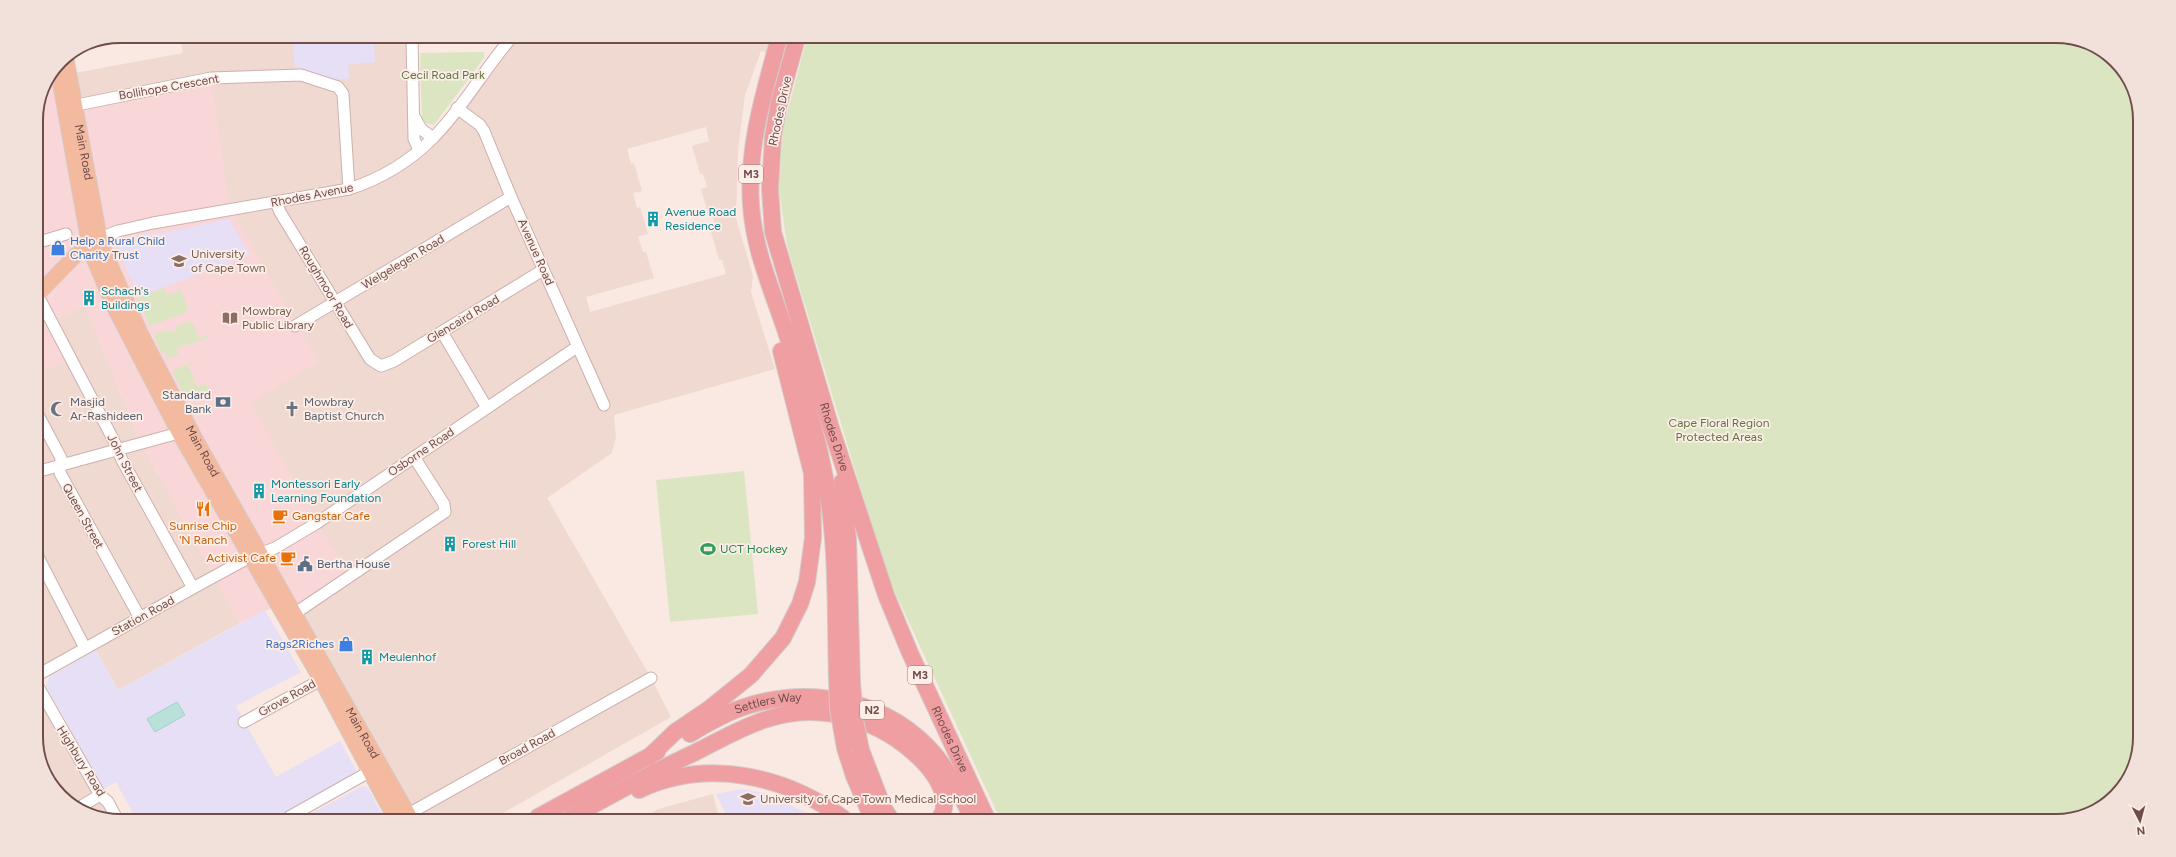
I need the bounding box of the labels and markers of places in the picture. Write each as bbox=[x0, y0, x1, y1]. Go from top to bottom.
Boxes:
place label: Avenue Road Residence bbox=[665, 205, 736, 233]
building icon: Avenue Road Residence bbox=[644, 210, 662, 228]
place label: Help a Rural Child Charity Trust bbox=[70, 234, 165, 262]
shop icon: Help a Rural Child Charity Trust bbox=[49, 239, 67, 257]
place label: University of Cape Town bbox=[191, 247, 266, 275]
school or university icon: University of Cape Town bbox=[170, 252, 188, 270]
place label: Schach's Buildings bbox=[101, 284, 150, 312]
building icon: Schach's Buildings bbox=[80, 289, 98, 307]
place label: Mowbray Public Library bbox=[242, 304, 315, 332]
library icon: Mowbray Public Library bbox=[221, 309, 239, 327]
place label: Standard Bank bbox=[162, 388, 211, 416]
bank icon: Standard Bank bbox=[214, 393, 232, 411]
place label: Masjid Ar-Rashideen bbox=[70, 395, 143, 423]
place label: Mowbray Baptist Church bbox=[304, 395, 385, 423]
mosque icon: Masjid Ar-Rashideen bbox=[49, 400, 67, 418]
church icon: Mowbray Baptist Church bbox=[283, 400, 301, 418]
place label: Montessori Early Learning Foundation bbox=[271, 477, 381, 505]
building icon: Montessori Early Learning Foundation bbox=[250, 482, 268, 500]
restaurant icon: Sunrise Chip 'N Ranch bbox=[194, 500, 212, 518]
cafe icon: Gangstar Cafe bbox=[271, 507, 289, 525]
place label: Gangstar Cafe bbox=[292, 509, 370, 523]
place label: Sunrise Chip 'N Ranch bbox=[169, 519, 237, 547]
building icon: Forest Hill bbox=[441, 535, 459, 553]
place label: Forest Hill bbox=[462, 537, 516, 551]
sports icon: UCT Hockey bbox=[699, 540, 717, 558]
place label: UCT Hockey bbox=[720, 542, 788, 556]
cafe icon: Activist Cafe bbox=[279, 549, 297, 567]
place label: Activist Cafe bbox=[206, 551, 276, 565]
public building icon: Bertha House bbox=[296, 555, 314, 573]
place label: Bertha House bbox=[317, 557, 391, 571]
shop icon: Rags2Riches bbox=[337, 635, 355, 653]
place label: Rags2Riches bbox=[265, 637, 334, 651]
building icon: Meulenhof bbox=[358, 648, 376, 666]
place label: Meulenhof bbox=[379, 650, 437, 664]
school or university icon: University of Cape Town Medical School bbox=[739, 790, 757, 808]
place label: University of Cape Town Medical School bbox=[760, 792, 976, 806]

